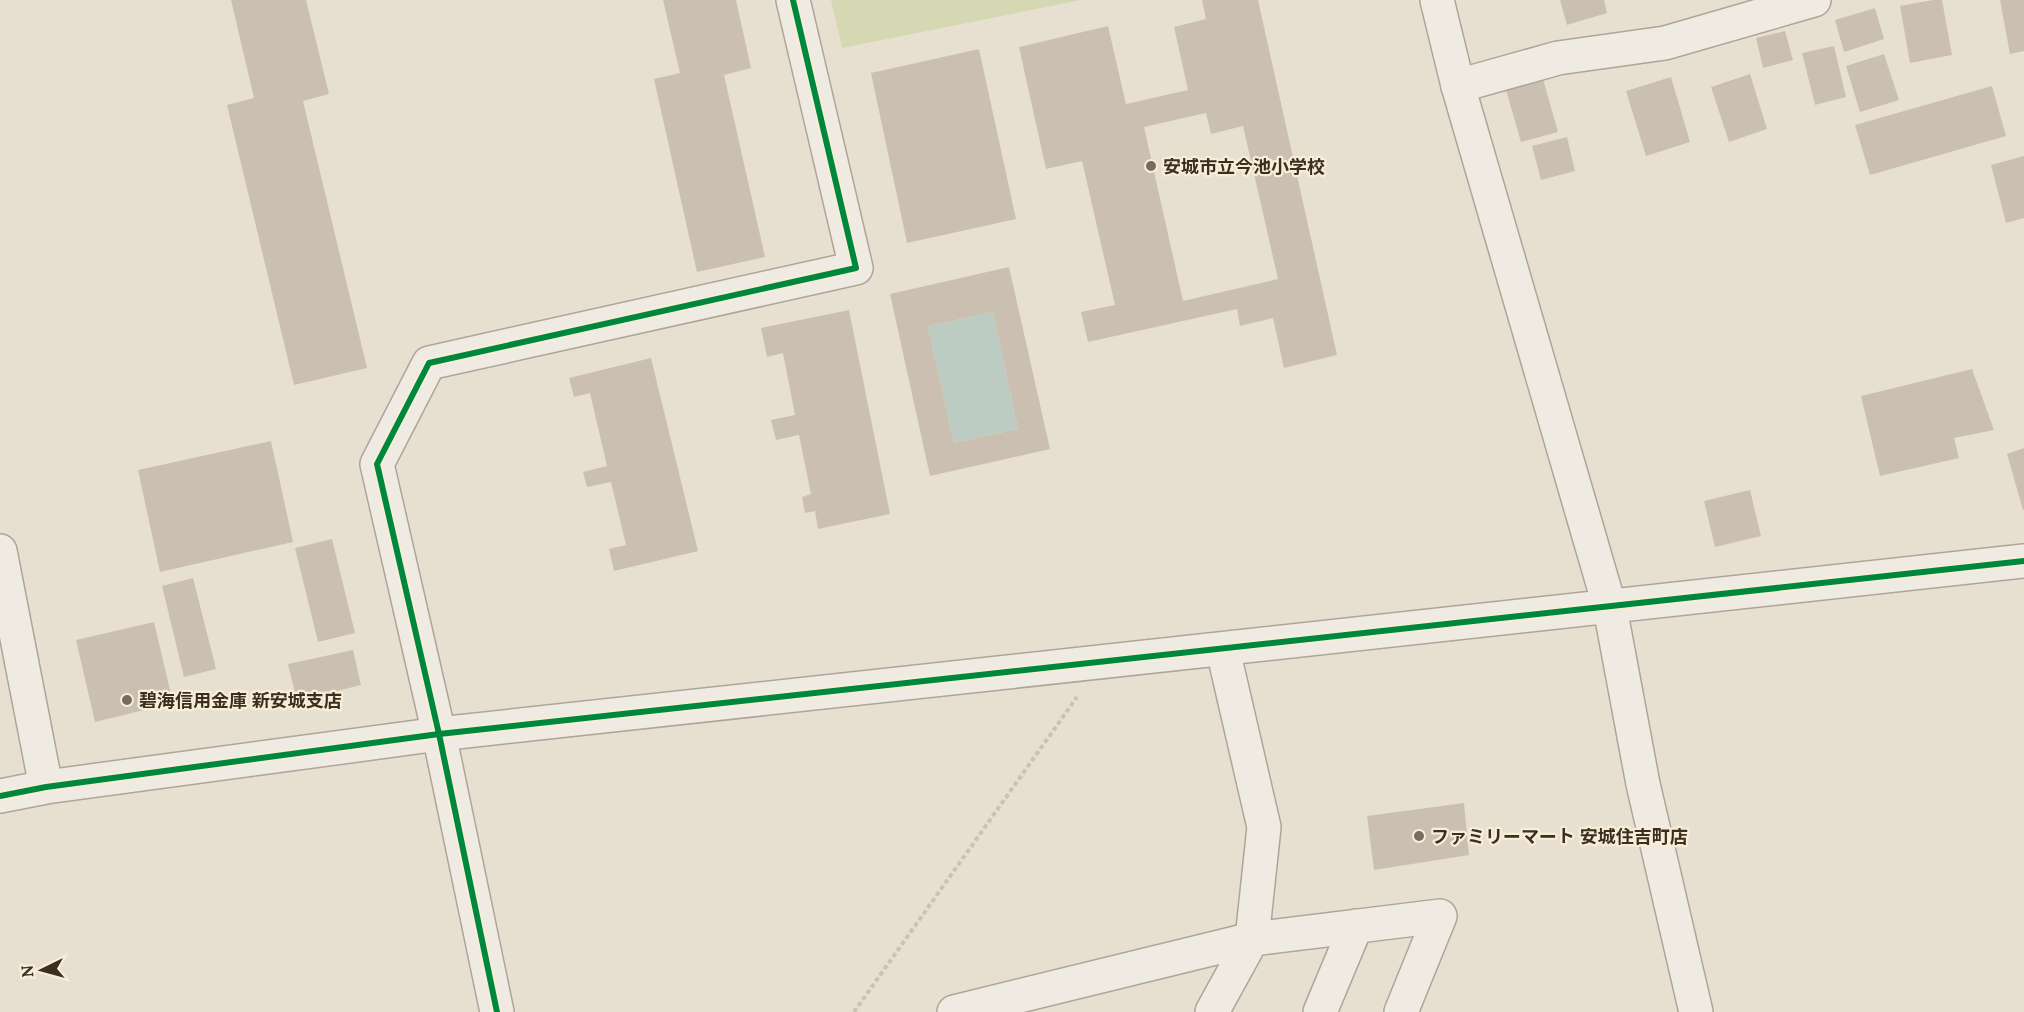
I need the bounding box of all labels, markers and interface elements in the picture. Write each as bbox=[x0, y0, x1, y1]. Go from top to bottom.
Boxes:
place label: 安城市立今池小学校 bbox=[1163, 155, 1325, 178]
marker: 安城市立今池小学校 bbox=[1144, 159, 1158, 173]
place label: 碧海信用金庫 新安城支店 bbox=[139, 689, 342, 712]
marker: 碧海信用金庫 新安城支店 bbox=[120, 693, 134, 707]
place label: ファミリーマート 安城住吉町店 bbox=[1431, 825, 1688, 848]
marker: ファミリーマート 安城住吉町店 bbox=[1412, 829, 1426, 843]
north arrow bbox=[12, 940, 72, 1000]
text: N bbox=[17, 964, 38, 978]

